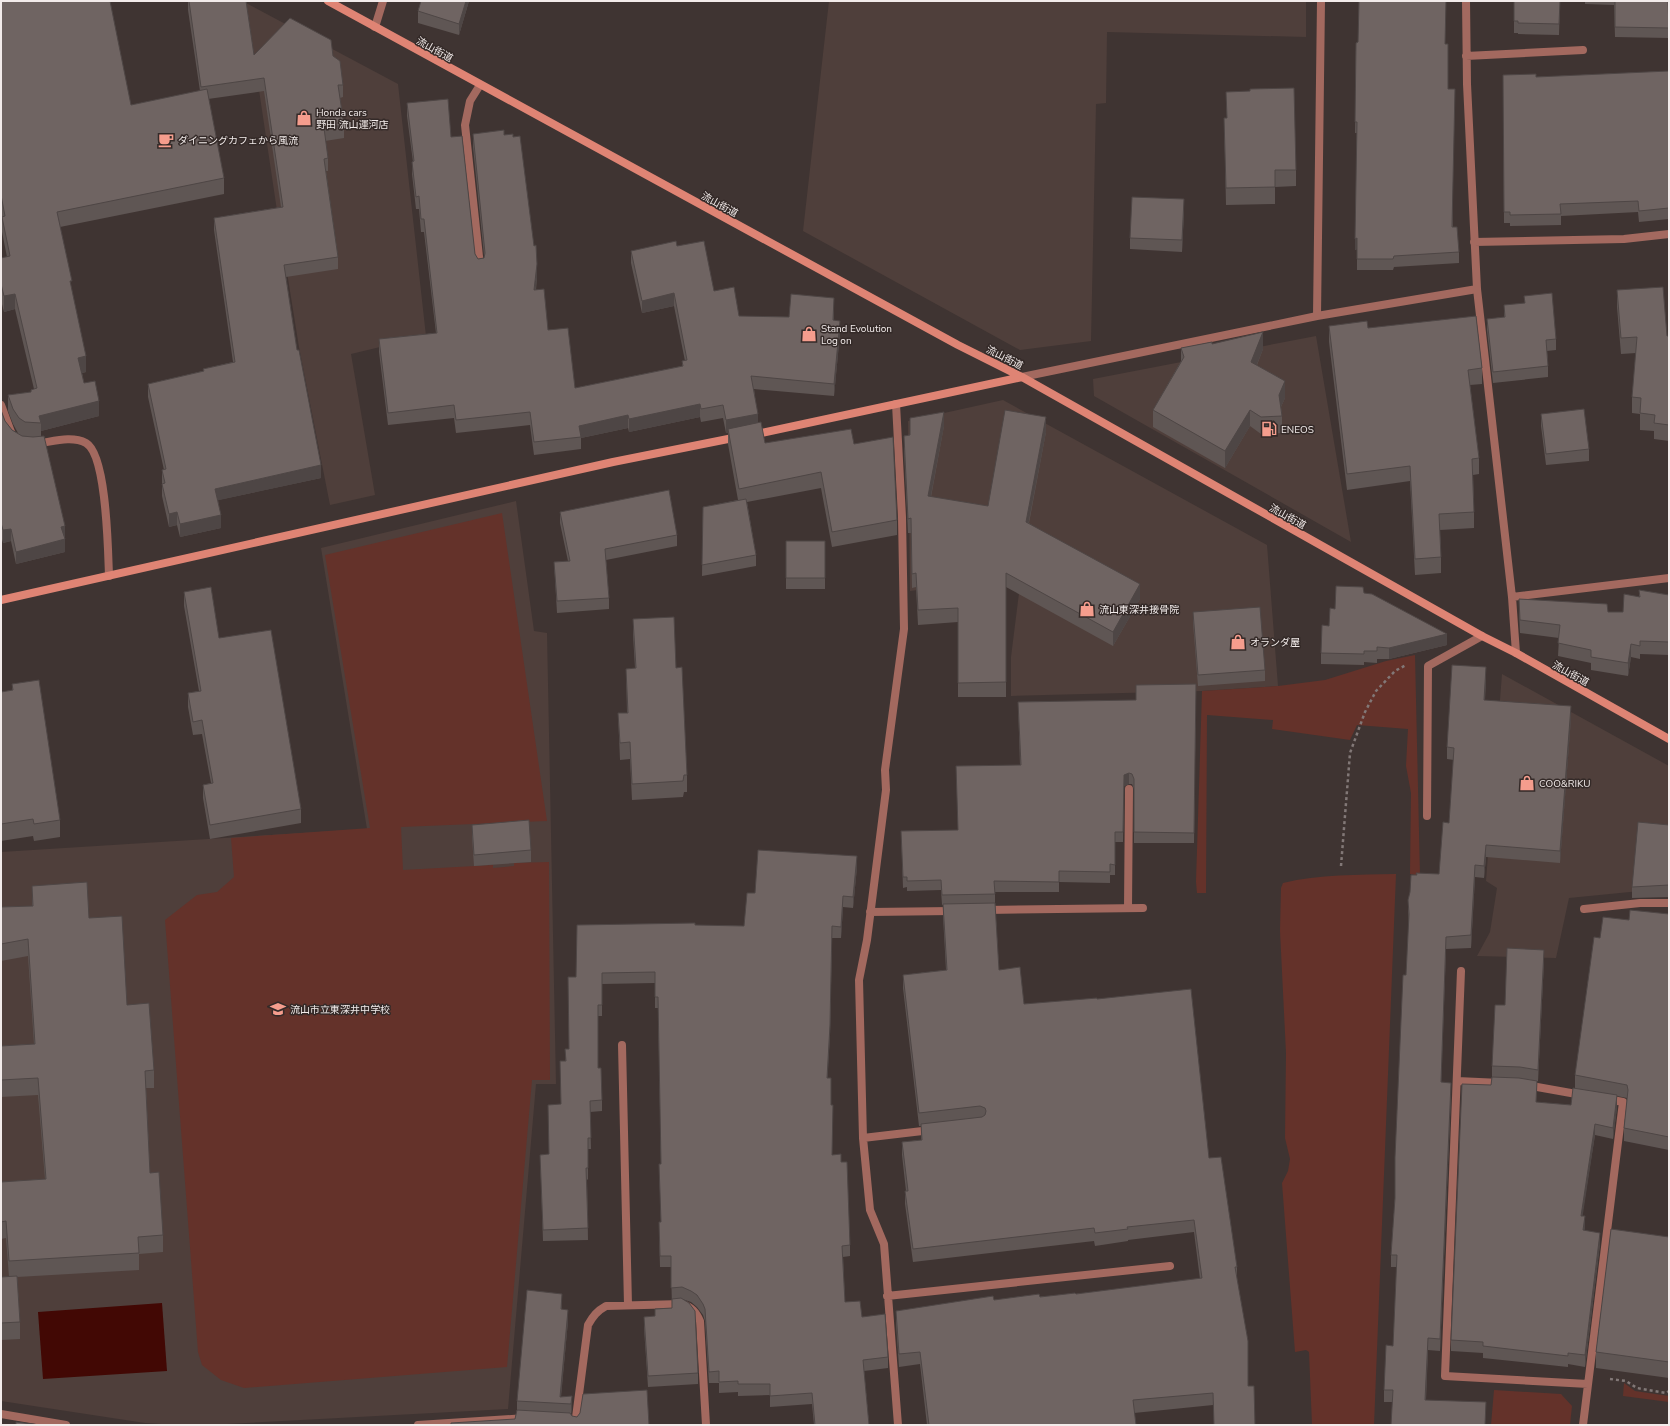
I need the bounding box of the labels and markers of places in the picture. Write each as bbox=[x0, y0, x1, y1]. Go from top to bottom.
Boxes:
place label: Honda cars 野田 流山運河店 bbox=[316, 106, 389, 132]
shop icon: Honda cars 野田 流山運河店 bbox=[295, 109, 313, 127]
cafe icon: ダイニングカフェから風流 bbox=[157, 131, 175, 149]
place label: ダイニングカフェから風流 bbox=[178, 134, 298, 148]
place label: Stand Evolution Log on bbox=[821, 322, 892, 348]
shop icon: Stand Evolution Log on bbox=[800, 325, 818, 343]
fuel station icon: ENEOS bbox=[1260, 420, 1278, 438]
place label: ENEOS bbox=[1281, 423, 1314, 437]
shop icon: 流山東深井接骨院 bbox=[1078, 600, 1096, 618]
place label: 流山東深井接骨院 bbox=[1099, 603, 1179, 617]
shop icon: オランダ屋 bbox=[1229, 633, 1247, 651]
place label: オランダ屋 bbox=[1250, 636, 1300, 650]
shop icon: COO&RIKU bbox=[1518, 774, 1536, 792]
place label: COO&RIKU bbox=[1539, 777, 1590, 791]
school or university icon: 流山市立東深井中学校 bbox=[269, 1000, 287, 1018]
place label: 流山市立東深井中学校 bbox=[290, 1003, 390, 1017]

